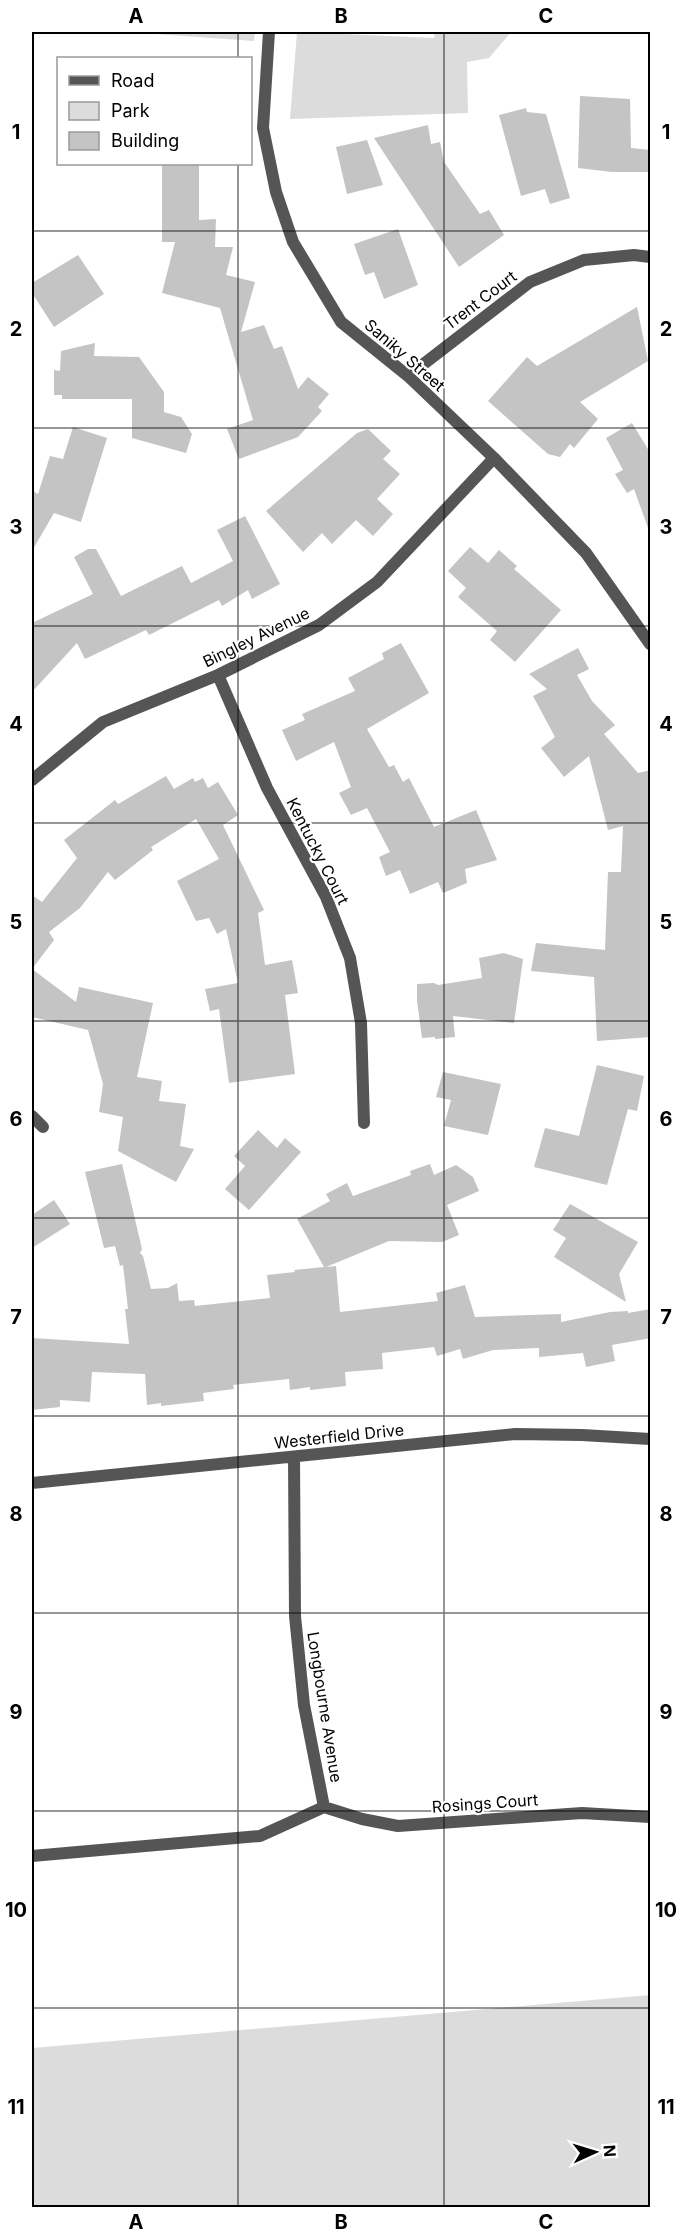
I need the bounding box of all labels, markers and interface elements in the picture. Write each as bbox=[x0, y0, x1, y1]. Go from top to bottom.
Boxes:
text: A bbox=[129, 4, 144, 28]
text: B bbox=[334, 4, 348, 28]
text: C bbox=[539, 4, 553, 28]
legend bbox=[57, 57, 252, 165]
text: Road bbox=[111, 70, 154, 91]
text: Park bbox=[111, 100, 150, 121]
text: 1 bbox=[12, 120, 20, 144]
text: 1 bbox=[662, 120, 670, 144]
text: Building bbox=[111, 130, 179, 151]
street label: Trent Court bbox=[440, 266, 520, 334]
street label: Saniky Street bbox=[361, 315, 449, 395]
text: 2 bbox=[10, 317, 22, 341]
text: 2 bbox=[660, 317, 672, 341]
text: 3 bbox=[10, 515, 22, 539]
text: 3 bbox=[660, 515, 672, 539]
street label: Bingley Avenue bbox=[199, 603, 313, 671]
text: 4 bbox=[9, 712, 23, 736]
text: 4 bbox=[659, 712, 673, 736]
street label: Kentucky Court bbox=[282, 794, 354, 908]
text: 5 bbox=[10, 910, 22, 934]
text: 5 bbox=[660, 910, 672, 934]
text: 6 bbox=[10, 1107, 23, 1131]
text: 6 bbox=[660, 1107, 673, 1131]
text: 7 bbox=[10, 1305, 22, 1329]
text: 7 bbox=[660, 1305, 672, 1329]
street label: Westerfield Drive bbox=[273, 1419, 405, 1453]
text: 8 bbox=[9, 1502, 23, 1526]
text: 8 bbox=[659, 1502, 673, 1526]
street label: Longbourne Avenue bbox=[303, 1630, 347, 1784]
text: 9 bbox=[10, 1700, 23, 1724]
text: 9 bbox=[660, 1700, 673, 1724]
street label: Rosings Court bbox=[431, 1789, 539, 1817]
text: 10 bbox=[5, 1898, 27, 1922]
text: 10 bbox=[655, 1898, 677, 1922]
text: 11 bbox=[7, 2095, 25, 2119]
text: 11 bbox=[657, 2095, 675, 2119]
north arrow bbox=[565, 2122, 625, 2182]
text: N bbox=[600, 2144, 620, 2158]
text: A bbox=[129, 2210, 144, 2234]
text: B bbox=[334, 2210, 348, 2234]
text: C bbox=[539, 2210, 553, 2234]

